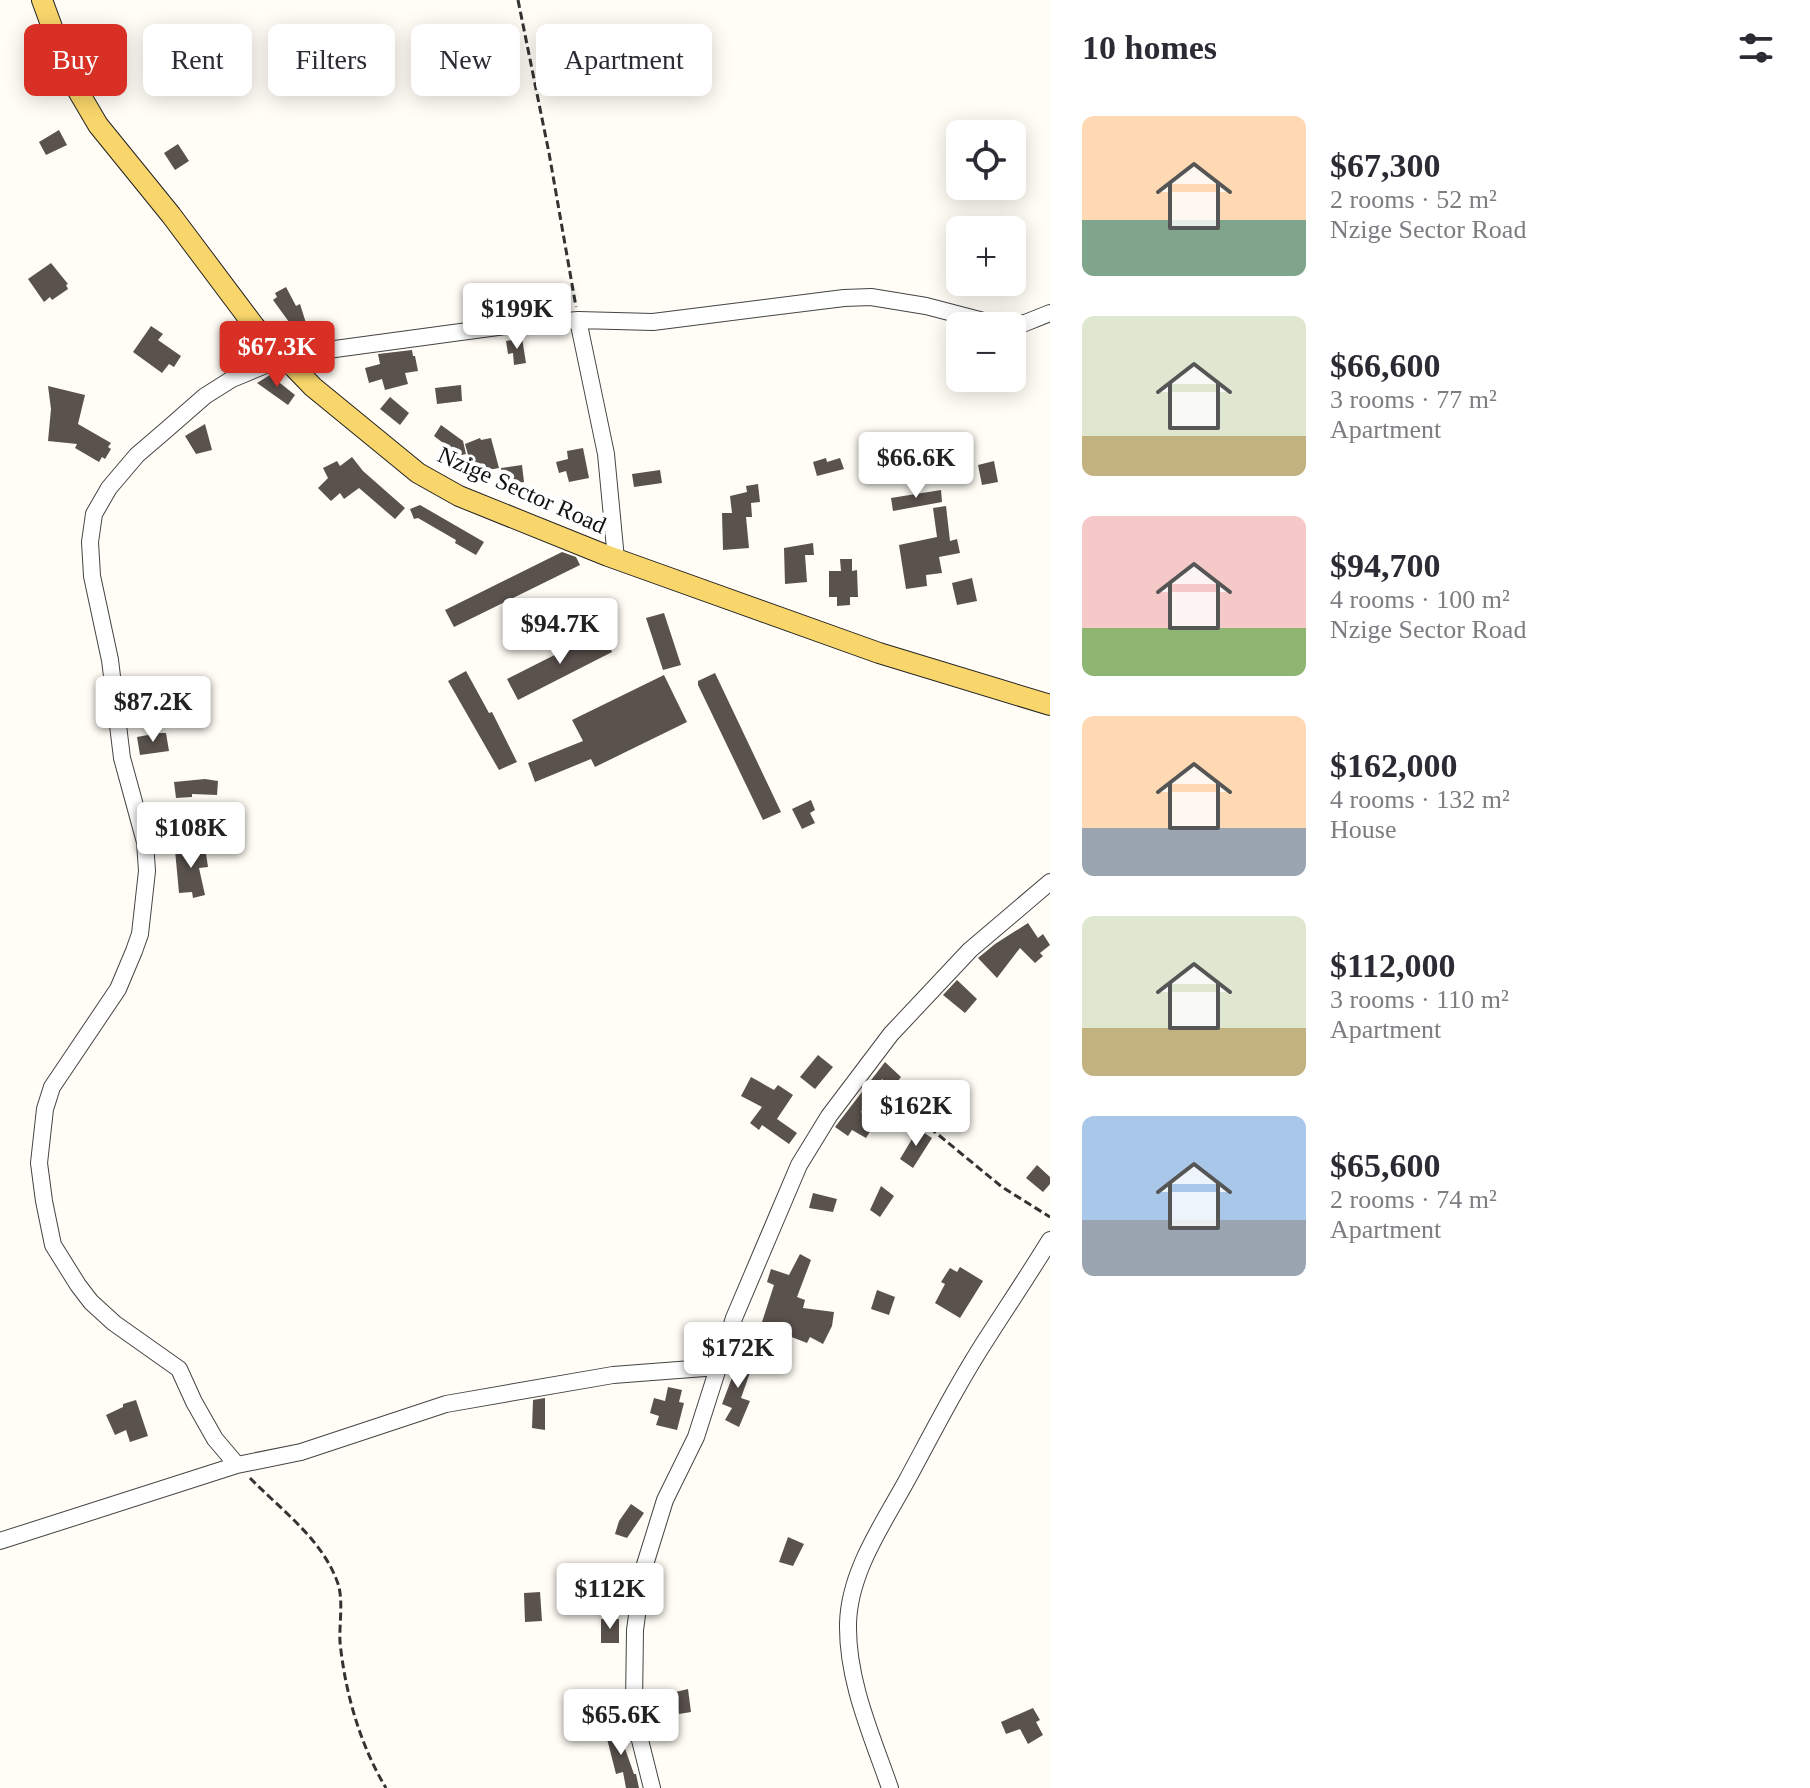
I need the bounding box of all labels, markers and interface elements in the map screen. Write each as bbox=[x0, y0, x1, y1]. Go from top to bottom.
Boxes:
chip: Buy bbox=[24, 24, 127, 96]
chip: Rent bbox=[143, 24, 252, 96]
chip: Filters bbox=[268, 24, 395, 96]
chip: New bbox=[411, 24, 520, 96]
chip: Apartment bbox=[536, 24, 712, 96]
icon: filters bbox=[1734, 26, 1778, 70]
text: 10 homes bbox=[1082, 29, 1217, 66]
map controls bbox=[946, 120, 1026, 392]
button: locate bbox=[946, 120, 1026, 200]
text: $67,300 bbox=[1330, 147, 1441, 184]
icon: home bbox=[1146, 148, 1242, 244]
text: 2 rooms · 52 m² bbox=[1330, 185, 1497, 214]
text: Nzige Sector Road bbox=[1330, 215, 1526, 244]
button: + bbox=[946, 216, 1026, 296]
pin: $199K bbox=[461, 283, 573, 351]
text: $199K bbox=[481, 294, 553, 323]
button: − bbox=[946, 312, 1026, 392]
pin: $67.3K bbox=[212, 321, 342, 389]
text: $67.3K bbox=[238, 332, 316, 361]
text: $66,600 bbox=[1330, 347, 1441, 384]
icon: home bbox=[1146, 348, 1242, 444]
text: 3 rooms · 77 m² bbox=[1330, 385, 1497, 414]
text: Apartment bbox=[1330, 415, 1441, 444]
pin: $66.6K bbox=[851, 432, 981, 500]
street label: Nzige Sector Road bbox=[434, 441, 610, 539]
text: $66.6K bbox=[877, 443, 955, 472]
text: $94,700 bbox=[1330, 547, 1441, 584]
icon: home bbox=[1146, 548, 1242, 644]
text: 4 rooms · 100 m² bbox=[1330, 585, 1510, 614]
pin: $94.7K bbox=[495, 598, 625, 666]
text: $94.7K bbox=[521, 609, 599, 638]
text: Nzige Sector Road bbox=[1330, 615, 1526, 644]
pin: $87.2K bbox=[88, 676, 218, 744]
text: $87.2K bbox=[114, 687, 192, 716]
text: $162,000 bbox=[1330, 747, 1458, 784]
icon: home bbox=[1146, 748, 1242, 844]
text: 4 rooms · 132 m² bbox=[1330, 785, 1510, 814]
pin: $108K bbox=[135, 802, 247, 870]
text: $108K bbox=[155, 813, 227, 842]
text: House bbox=[1330, 815, 1396, 844]
text: $112,000 bbox=[1330, 947, 1456, 984]
icon: home bbox=[1146, 948, 1242, 1044]
text: 3 rooms · 110 m² bbox=[1330, 985, 1509, 1014]
text: Apartment bbox=[1330, 1015, 1441, 1044]
pin: $162K bbox=[860, 1080, 972, 1148]
text: $162K bbox=[880, 1091, 952, 1120]
text: $65,600 bbox=[1330, 1147, 1441, 1184]
icon: home bbox=[1146, 1148, 1242, 1244]
text: 2 rooms · 74 m² bbox=[1330, 1185, 1497, 1214]
text: Apartment bbox=[1330, 1215, 1441, 1244]
pin: $172K bbox=[682, 1322, 794, 1390]
text: $172K bbox=[702, 1333, 774, 1362]
pin: $112K bbox=[554, 1563, 666, 1631]
text: $112K bbox=[575, 1574, 645, 1603]
pin: $65.6K bbox=[556, 1689, 686, 1757]
text: $65.6K bbox=[582, 1700, 660, 1729]

